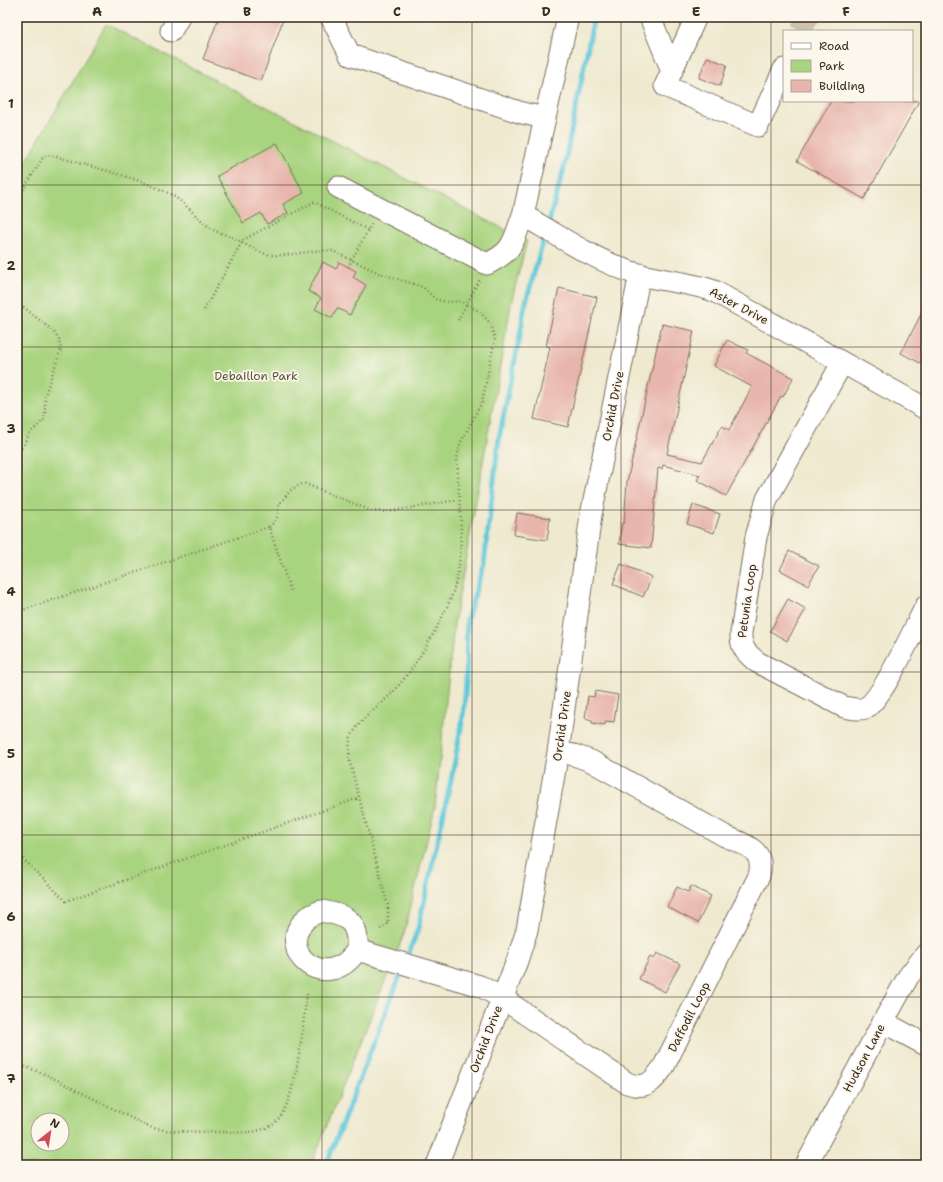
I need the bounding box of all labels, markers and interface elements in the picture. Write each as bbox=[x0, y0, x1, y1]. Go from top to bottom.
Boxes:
text: A bbox=[92, 3, 102, 20]
text: B bbox=[243, 3, 251, 20]
text: C bbox=[393, 3, 401, 20]
text: D bbox=[541, 3, 551, 20]
text: E bbox=[692, 3, 701, 20]
text: F bbox=[842, 3, 850, 20]
legend bbox=[783, 30, 913, 102]
text: Road bbox=[819, 38, 850, 54]
text: Park bbox=[819, 58, 845, 74]
text: Building bbox=[819, 78, 865, 94]
text: 1 bbox=[8, 95, 14, 112]
text: 2 bbox=[6, 257, 16, 274]
street label: Aster Drive bbox=[707, 284, 772, 328]
park label: Debaillon Park bbox=[214, 368, 298, 384]
street label: Orchid Drive bbox=[598, 369, 628, 442]
text: 3 bbox=[6, 420, 16, 437]
street label: Petunia Loop bbox=[734, 563, 760, 639]
text: 4 bbox=[6, 583, 16, 600]
street label: Orchid Drive bbox=[549, 689, 575, 762]
text: 5 bbox=[7, 745, 15, 762]
text: 6 bbox=[6, 908, 16, 925]
street label: Daffodil Loop bbox=[664, 979, 714, 1055]
street label: Orchid Drive bbox=[466, 1003, 506, 1075]
street label: Hudson Lane bbox=[839, 1021, 889, 1095]
text: 7 bbox=[6, 1070, 16, 1087]
north arrow bbox=[30, 1112, 70, 1152]
text: N bbox=[47, 1115, 63, 1133]

